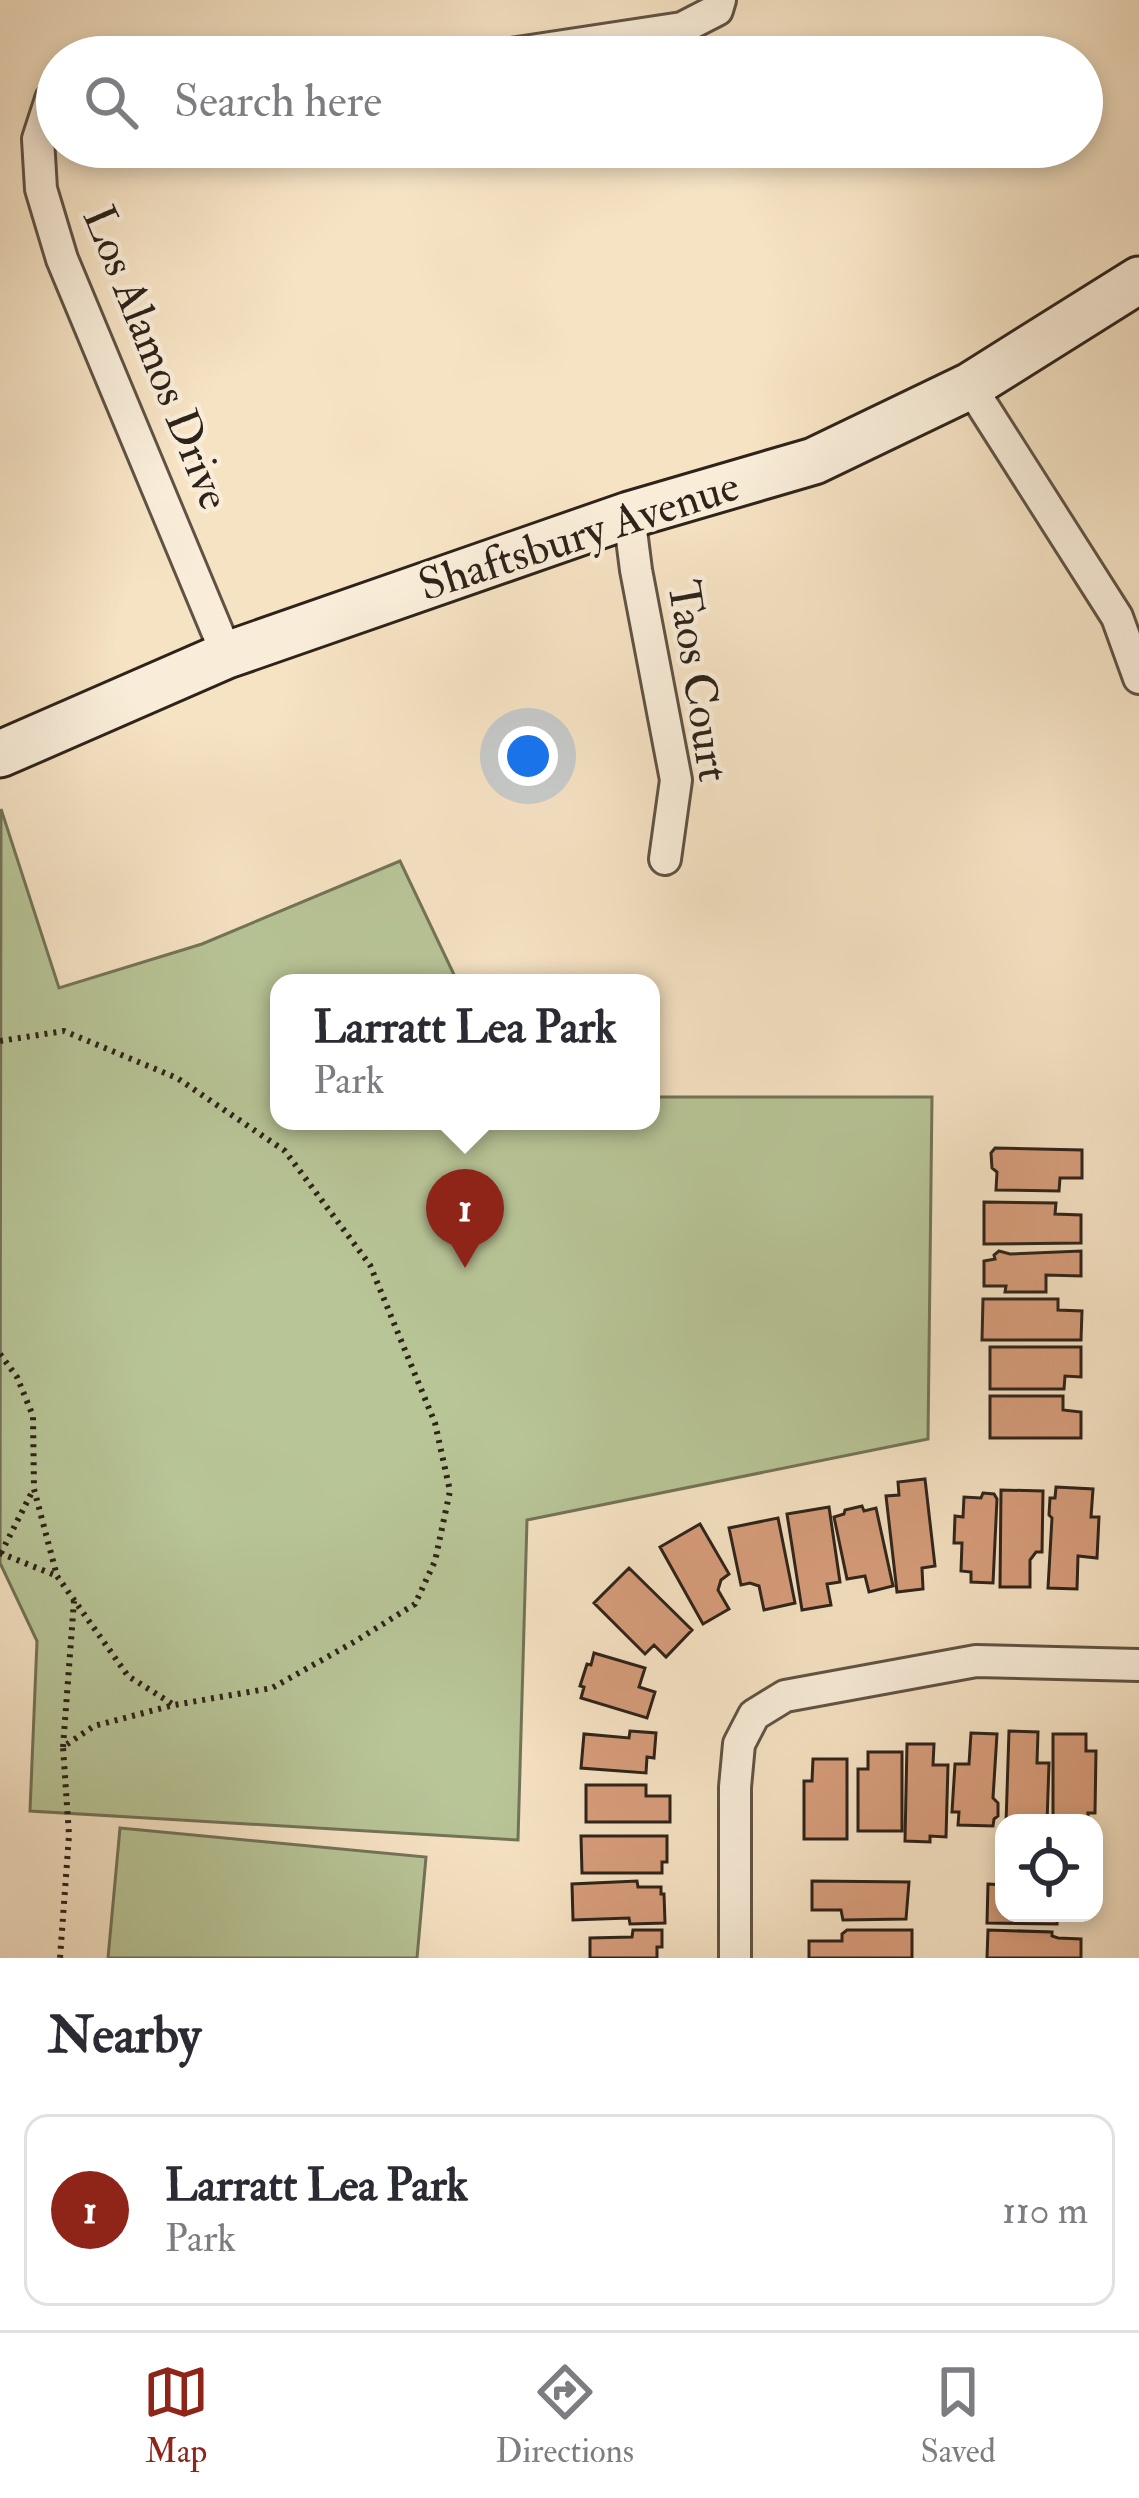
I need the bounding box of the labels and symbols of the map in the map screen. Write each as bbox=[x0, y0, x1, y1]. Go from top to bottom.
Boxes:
street label: Los Alamos Drive bbox=[70, 198, 242, 518]
street label: Shaftsbury Avenue bbox=[412, 458, 746, 614]
street label: Taos Court bbox=[654, 577, 742, 785]
your location bbox=[498, 726, 558, 786]
pin: 1 bbox=[426, 1169, 504, 1268]

